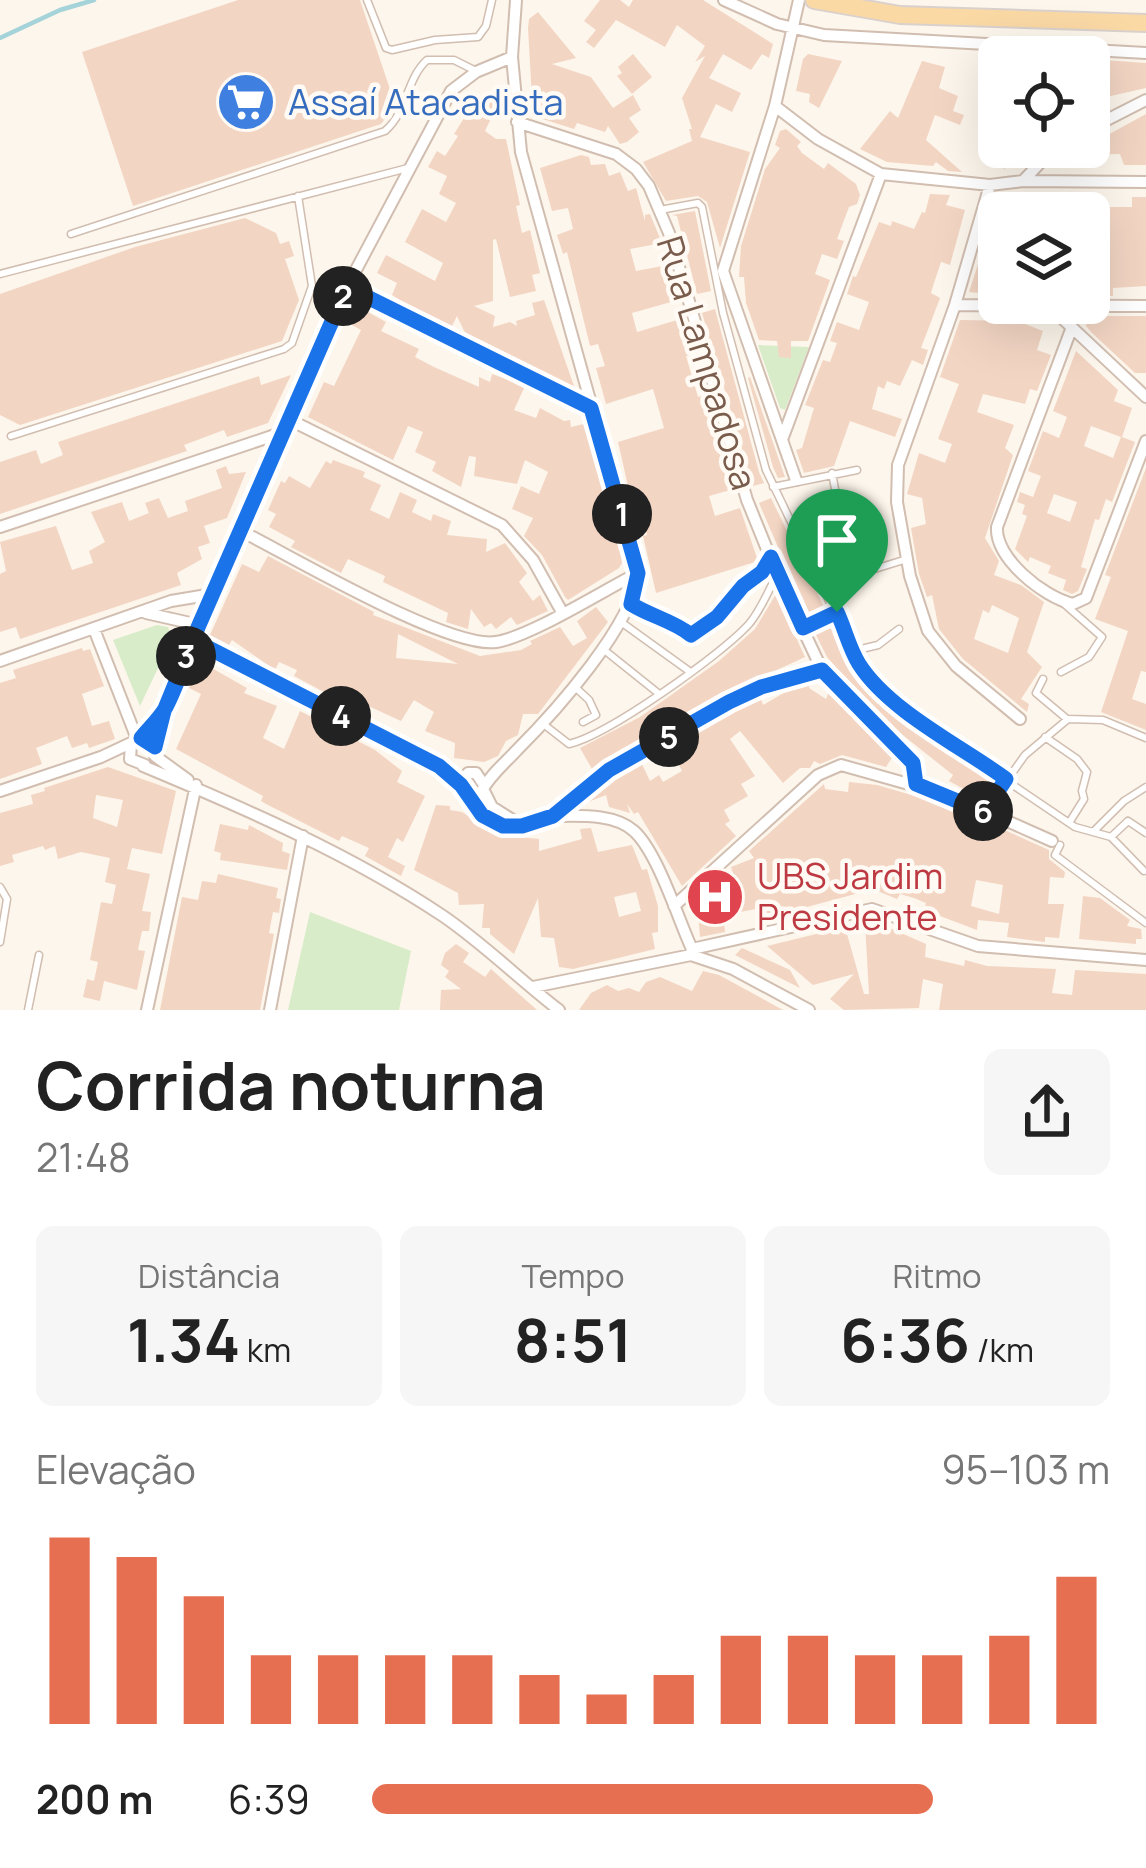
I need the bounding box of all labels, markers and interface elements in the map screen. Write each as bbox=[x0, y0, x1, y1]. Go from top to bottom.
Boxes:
map controls bbox=[978, 36, 1110, 324]
button: locate bbox=[978, 36, 1110, 168]
supermarket icon: Assaí Atacadista bbox=[215, 71, 277, 133]
place label: Assaí Atacadista bbox=[288, 77, 564, 126]
button: layers bbox=[978, 192, 1110, 324]
street label: Rua Lampadosa bbox=[646, 230, 769, 496]
pin: 2 bbox=[313, 266, 373, 326]
text: 2 bbox=[333, 273, 353, 318]
pin: 1 bbox=[592, 484, 652, 544]
pin bbox=[786, 489, 888, 612]
text: 1 bbox=[615, 491, 629, 536]
icon: arrive bbox=[804, 507, 870, 573]
pin: 3 bbox=[156, 626, 216, 686]
text: 3 bbox=[176, 633, 196, 678]
pin: 4 bbox=[311, 686, 371, 746]
text: 4 bbox=[331, 693, 351, 738]
pin: 5 bbox=[639, 707, 699, 767]
text: 5 bbox=[659, 714, 679, 759]
pin: 6 bbox=[953, 781, 1013, 841]
text: 6 bbox=[973, 788, 993, 833]
place label: UBS Jardim Presidente bbox=[757, 851, 943, 941]
hospital icon: UBS Jardim Presidente bbox=[684, 866, 746, 928]
text: Corrida noturna bbox=[36, 1040, 546, 1130]
button: share bbox=[984, 1049, 1110, 1175]
text: 21:48 bbox=[36, 1130, 131, 1184]
text: Distância bbox=[138, 1253, 280, 1298]
text: Tempo bbox=[522, 1253, 624, 1298]
text: Ritmo bbox=[892, 1253, 982, 1298]
text: 1.34 bbox=[127, 1298, 240, 1380]
text: 8:51 bbox=[514, 1298, 632, 1380]
text: 6:36 bbox=[840, 1298, 970, 1380]
text: km bbox=[240, 1327, 291, 1372]
text: /km bbox=[970, 1327, 1034, 1372]
text: Elevação bbox=[36, 1442, 196, 1496]
text: 95–103 m bbox=[942, 1442, 1110, 1496]
text: 200 m bbox=[36, 1772, 153, 1826]
text: 6:39 bbox=[228, 1772, 310, 1826]

